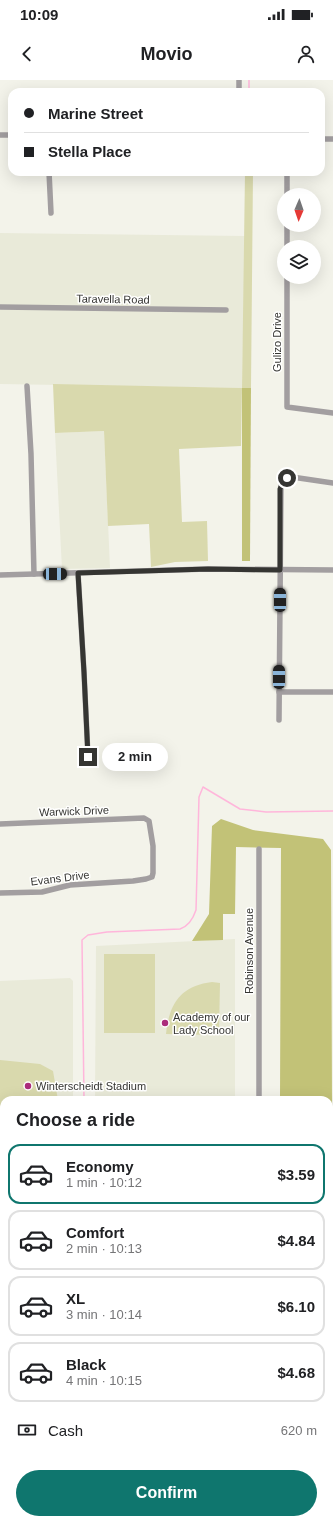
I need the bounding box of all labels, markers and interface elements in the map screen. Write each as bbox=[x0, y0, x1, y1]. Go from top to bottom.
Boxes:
text: 10:09 bbox=[20, 6, 58, 23]
icon: back bbox=[16, 43, 38, 65]
icon: person bbox=[295, 43, 317, 65]
text: Movio bbox=[141, 44, 193, 64]
text: Marine Street bbox=[48, 105, 143, 122]
text: Stella Place bbox=[48, 143, 131, 160]
north arrow bbox=[277, 188, 321, 232]
map controls bbox=[277, 188, 321, 284]
button: layers bbox=[277, 240, 321, 284]
street label: Taravella Road bbox=[76, 292, 150, 306]
street label: Gulizo Drive bbox=[271, 312, 283, 372]
route start bbox=[278, 469, 296, 487]
car bbox=[43, 568, 67, 580]
car bbox=[274, 588, 286, 612]
car bbox=[273, 665, 285, 689]
callout: 2 min bbox=[102, 743, 168, 771]
route end bbox=[79, 748, 97, 766]
text: 2 min bbox=[118, 749, 152, 764]
street label: Warwick Drive bbox=[39, 804, 109, 818]
street label: Evans Drive bbox=[30, 868, 90, 888]
street label: Robinson Avenue bbox=[243, 908, 255, 994]
place label: Academy of our Lady School bbox=[173, 1011, 250, 1036]
marker: Academy of our Lady School bbox=[160, 1018, 170, 1028]
place label: Winterscheidt Stadium bbox=[36, 1080, 146, 1092]
marker: Winterscheidt Stadium bbox=[23, 1081, 33, 1091]
text: Choose a ride bbox=[16, 1110, 135, 1130]
icon: car bbox=[18, 1156, 54, 1192]
text: Economy bbox=[66, 1158, 134, 1175]
text: $3.59 bbox=[277, 1166, 315, 1183]
text: 1 min · 10:12 bbox=[66, 1175, 142, 1190]
icon: car bbox=[18, 1222, 54, 1258]
text: Comfort bbox=[66, 1224, 124, 1241]
text: $4.84 bbox=[277, 1232, 315, 1249]
text: 2 min · 10:13 bbox=[66, 1241, 142, 1256]
icon: car bbox=[18, 1288, 54, 1324]
text: XL bbox=[66, 1290, 85, 1307]
text: $6.10 bbox=[277, 1298, 315, 1315]
text: 3 min · 10:14 bbox=[66, 1307, 142, 1322]
icon: car bbox=[18, 1354, 54, 1390]
text: Black bbox=[66, 1356, 106, 1373]
text: $4.68 bbox=[277, 1364, 315, 1381]
text: 4 min · 10:15 bbox=[66, 1373, 142, 1388]
icon: cash bbox=[16, 1419, 38, 1441]
text: Cash bbox=[48, 1422, 83, 1439]
text: 620 m bbox=[281, 1423, 317, 1438]
button: Confirm bbox=[16, 1470, 317, 1516]

